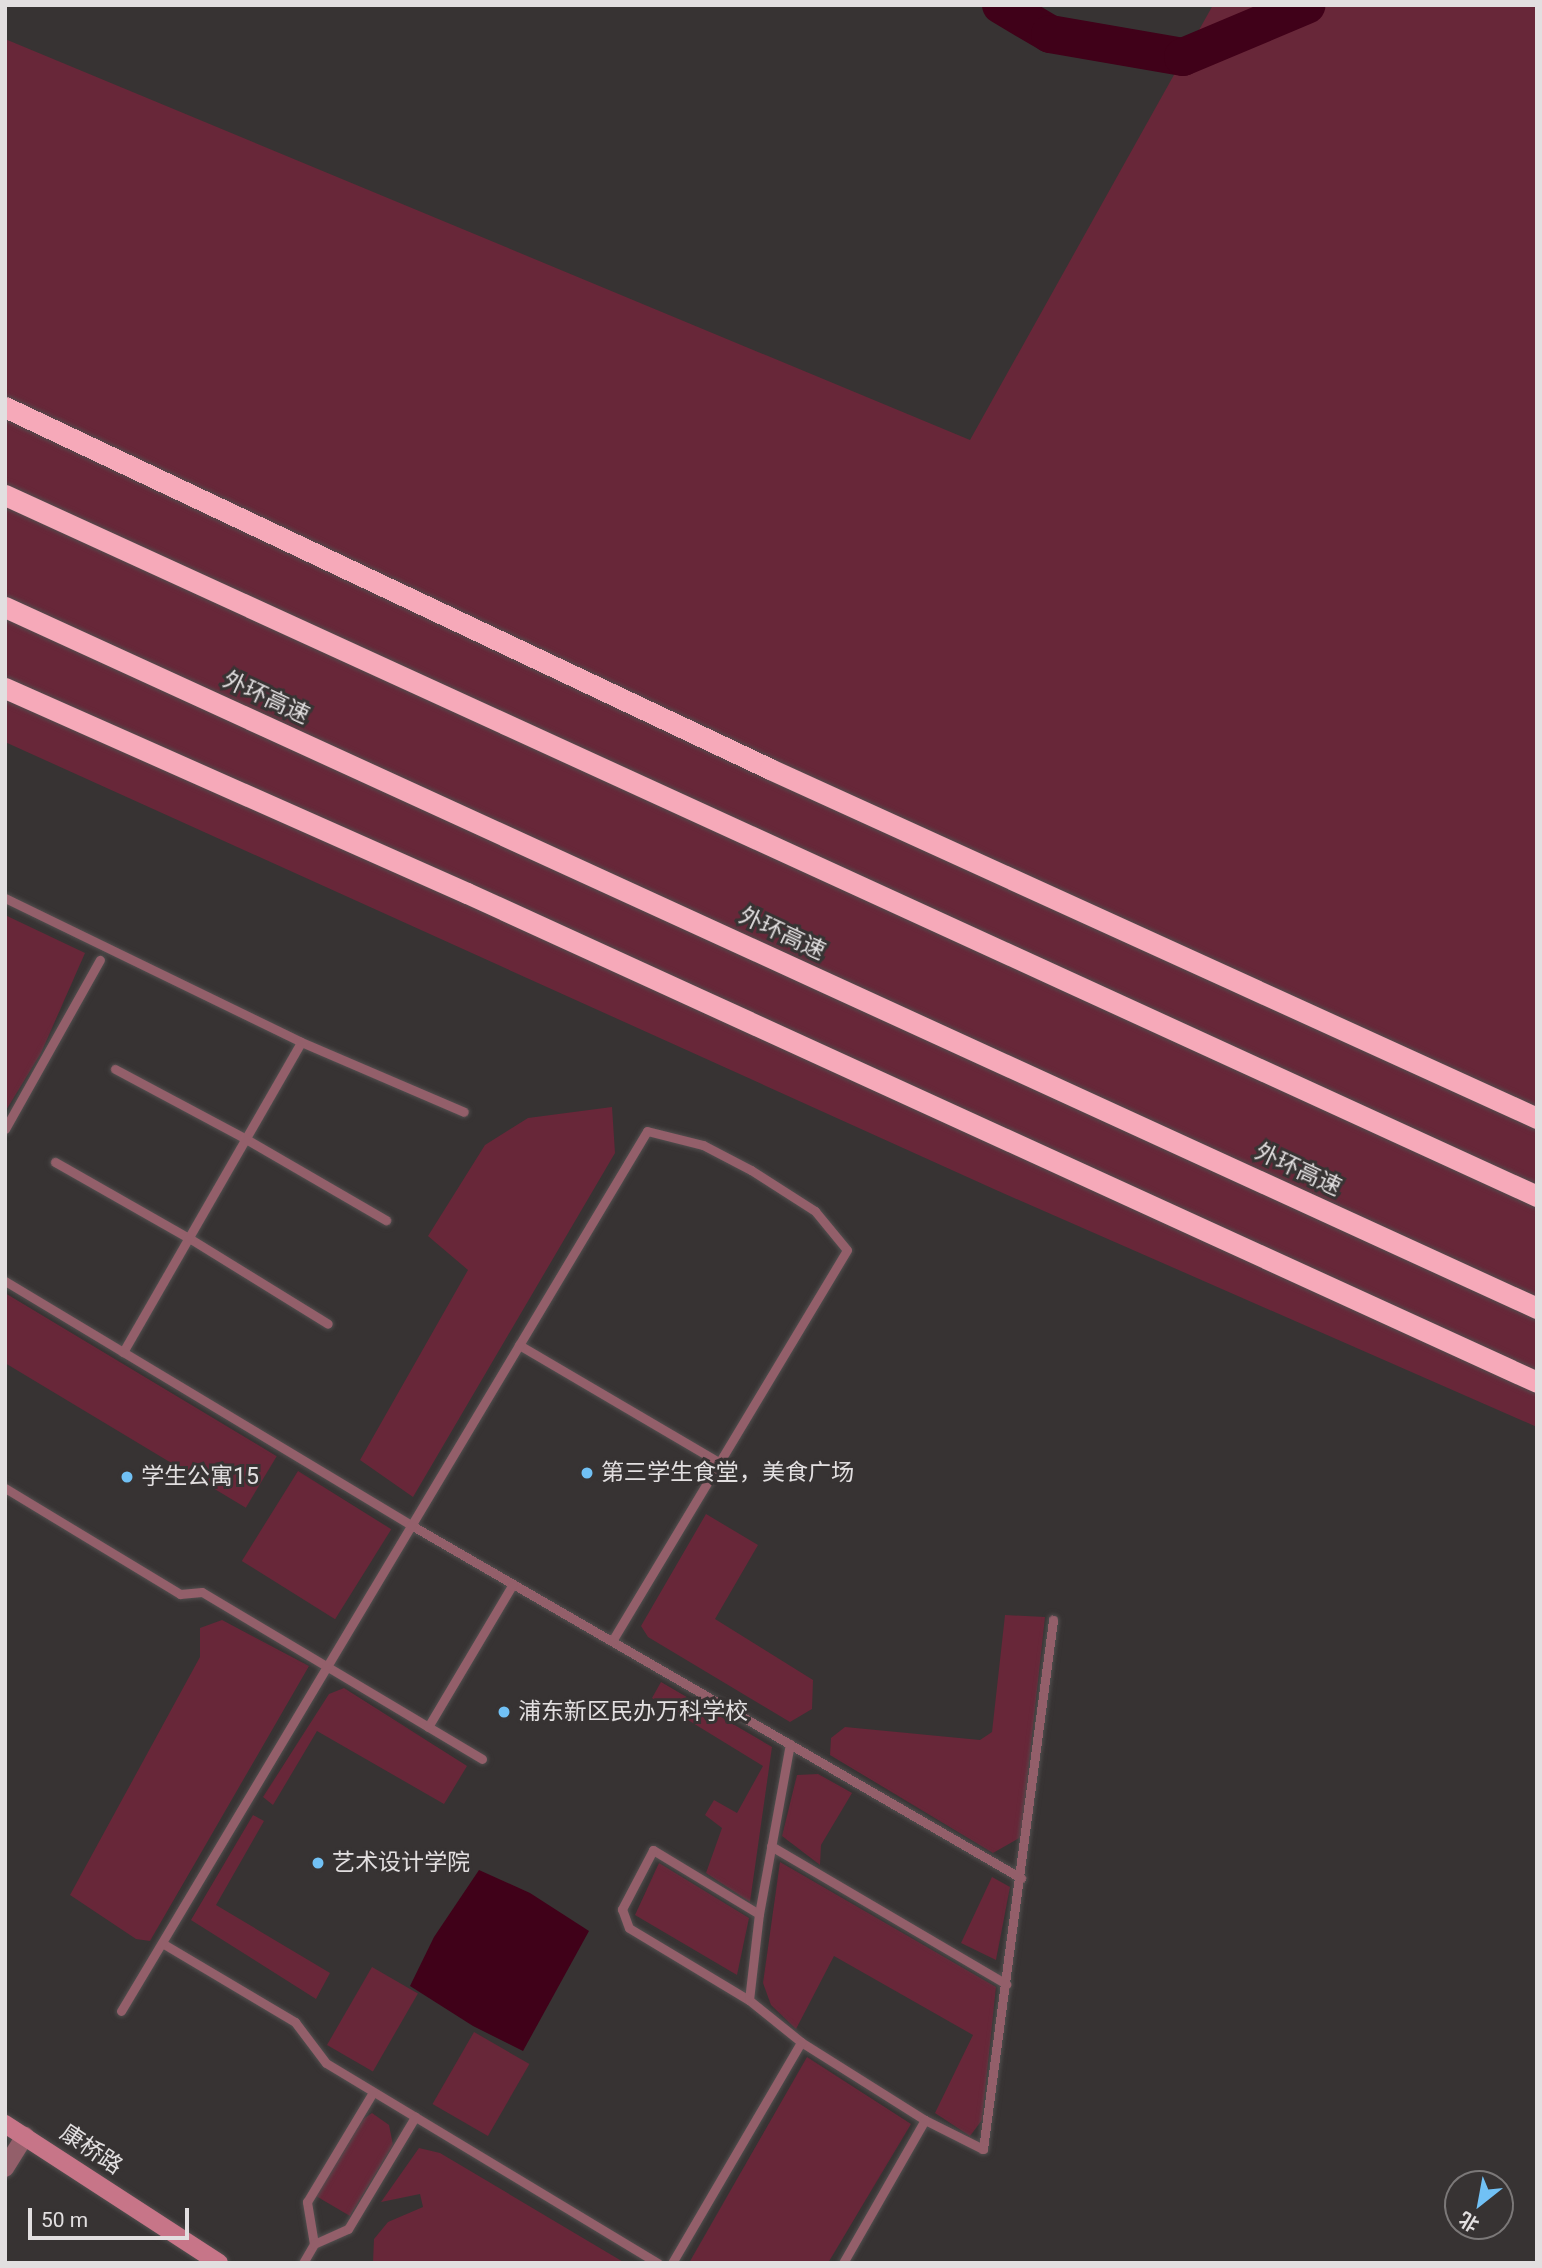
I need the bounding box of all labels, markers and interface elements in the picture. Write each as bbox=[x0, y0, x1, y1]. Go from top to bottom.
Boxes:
street label: 外环高速 bbox=[218, 666, 314, 730]
street label: 外环高速 bbox=[734, 902, 830, 966]
street label: 外环高速 bbox=[1250, 1138, 1346, 1202]
place label: 第三学生食堂，美食广场 bbox=[601, 1459, 854, 1487]
place label: 学生公寓15 bbox=[141, 1463, 259, 1491]
marker: 第三学生食堂，美食广场 bbox=[579, 1465, 595, 1481]
marker: 学生公寓15 bbox=[119, 1469, 135, 1485]
place label: 浦东新区民办万科学校 bbox=[518, 1698, 748, 1726]
marker: 浦东新区民办万科学校 bbox=[496, 1704, 512, 1720]
place label: 艺术设计学院 bbox=[332, 1849, 470, 1877]
marker: 艺术设计学院 bbox=[310, 1855, 326, 1871]
street label: 康桥路 bbox=[55, 2119, 127, 2181]
north arrow bbox=[1444, 2170, 1514, 2240]
scale bar bbox=[32, 2194, 192, 2238]
text: 北 bbox=[1455, 2207, 1483, 2236]
text: 50 m bbox=[41, 2208, 88, 2232]

